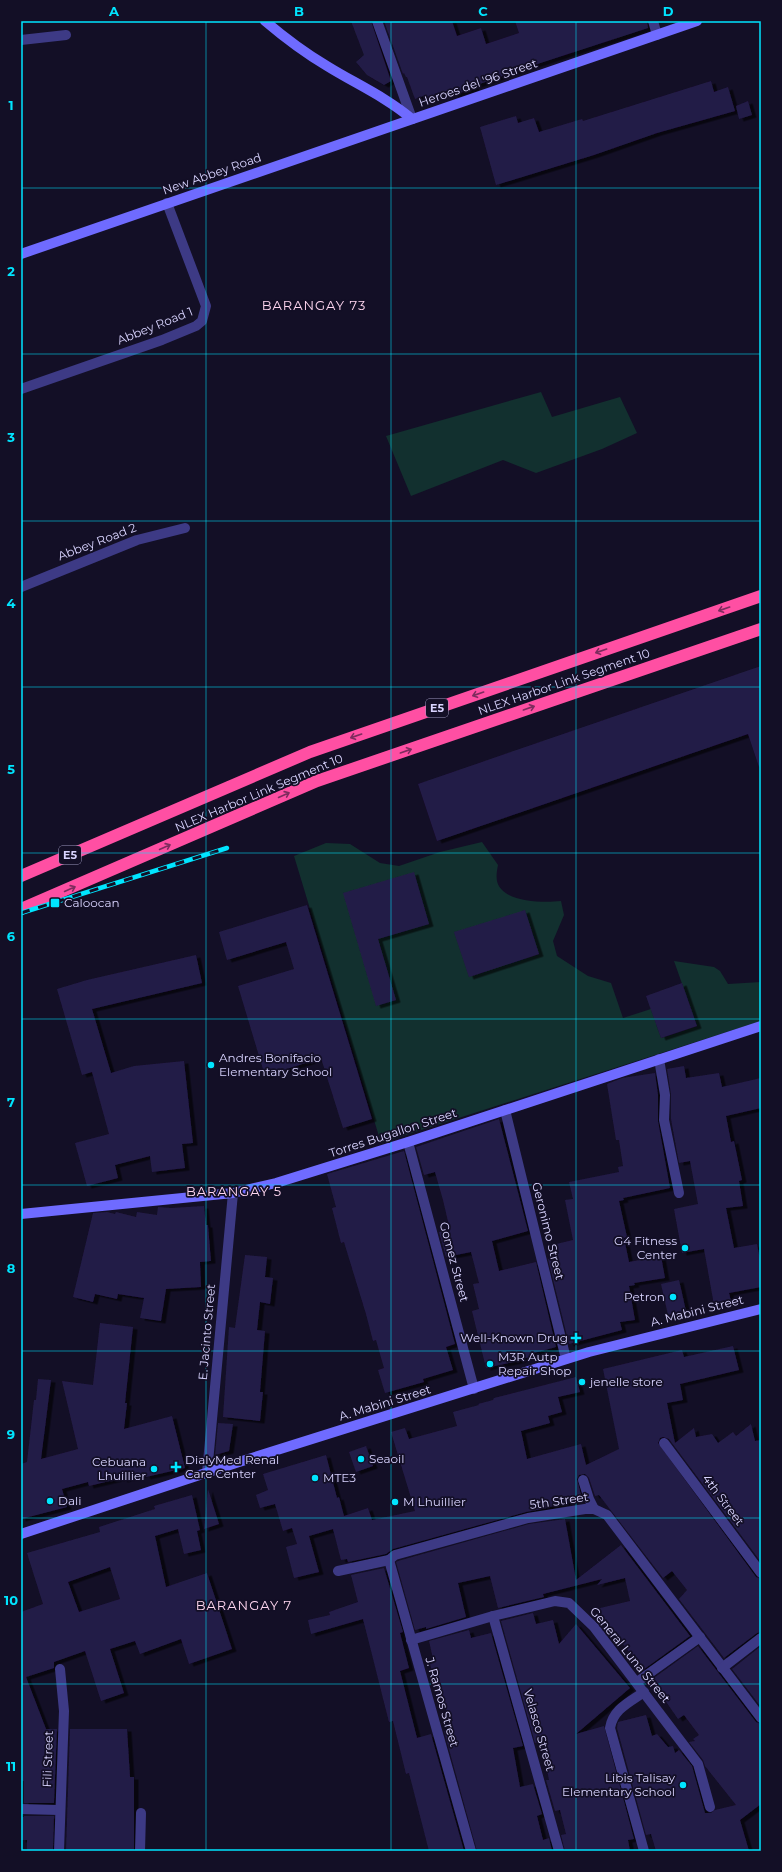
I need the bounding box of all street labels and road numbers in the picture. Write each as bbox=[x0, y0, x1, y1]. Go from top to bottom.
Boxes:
street label: Heroes del '96 Street bbox=[417, 55, 539, 110]
street label: New Abbey Road bbox=[160, 150, 263, 197]
street label: Abbey Road 1 bbox=[115, 303, 195, 348]
street label: Abbey Road 2 bbox=[55, 520, 138, 563]
street label: NLEX Harbor Link Segment 10 bbox=[476, 645, 652, 718]
road number: E5 bbox=[426, 699, 448, 717]
street label: NLEX Harbor Link Segment 10 bbox=[173, 750, 345, 835]
road number: E5 bbox=[59, 846, 81, 864]
street label: Torres Bugallon Street bbox=[327, 1105, 459, 1160]
street label: Geronimo Street bbox=[529, 1181, 568, 1281]
street label: Gomez Street bbox=[437, 1220, 472, 1304]
street label: E. Jacinto Street bbox=[195, 1283, 218, 1381]
street label: A. Mabini Street bbox=[649, 1292, 745, 1329]
street label: A. Mabini Street bbox=[337, 1381, 433, 1424]
street label: 4th Street bbox=[699, 1471, 748, 1528]
street label: 5th Street bbox=[529, 1489, 589, 1512]
street label: General Luna Street bbox=[587, 1604, 674, 1706]
street label: J. Ramos Street bbox=[422, 1654, 463, 1749]
street label: Velasco Street bbox=[521, 1687, 558, 1773]
street label: Fili Street bbox=[39, 1730, 56, 1788]

